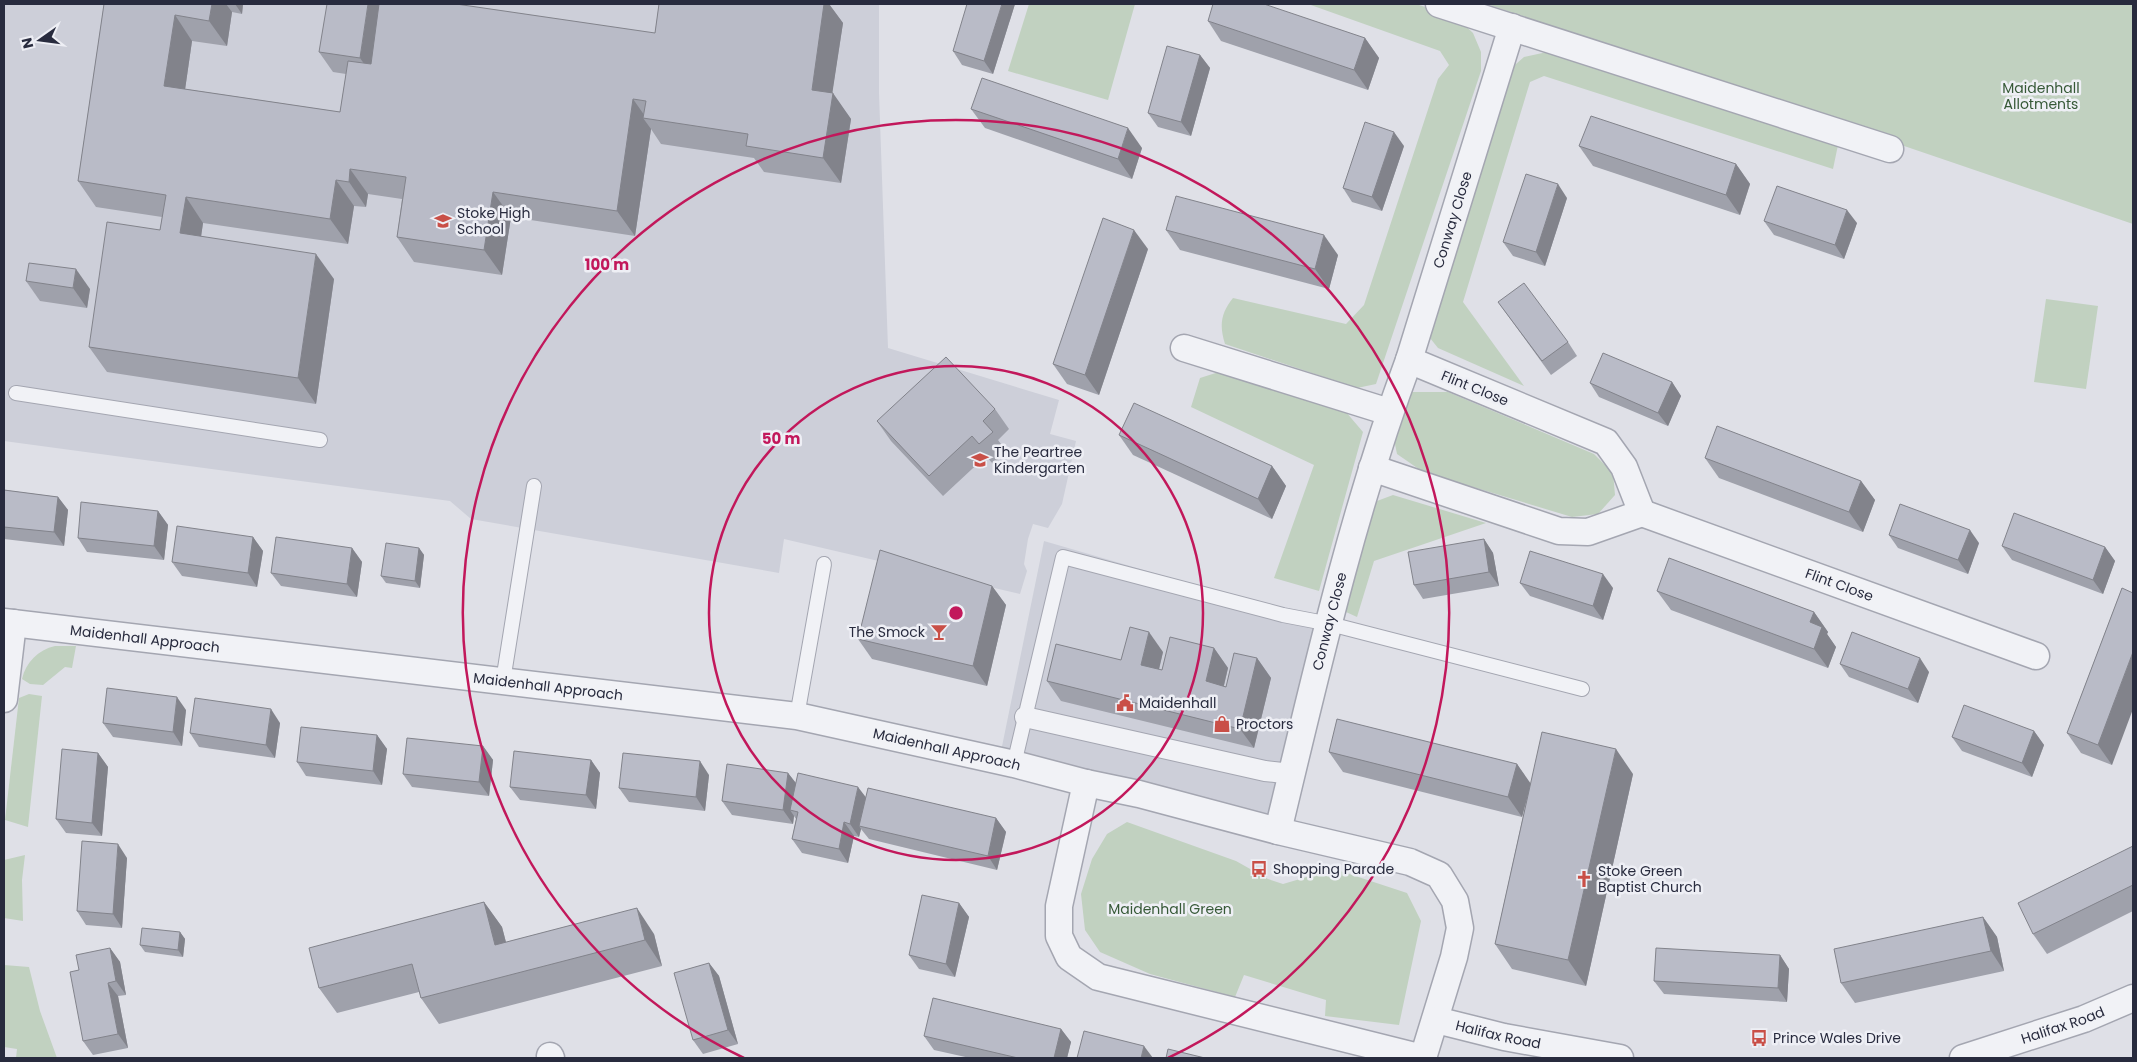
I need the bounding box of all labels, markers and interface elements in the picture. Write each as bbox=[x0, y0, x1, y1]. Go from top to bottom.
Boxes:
north arrow bbox=[15, 15, 65, 65]
text: N bbox=[16, 36, 38, 51]
park label: Maidenhall Allotments bbox=[2002, 78, 2080, 114]
street label: Conway Close bbox=[1428, 168, 1477, 271]
place label: Stoke High School bbox=[457, 203, 530, 239]
school or university icon: Stoke High School bbox=[433, 211, 453, 231]
text: 100 m bbox=[585, 254, 629, 275]
street label: Flint Close bbox=[1438, 365, 1512, 411]
text: 50 m bbox=[762, 428, 800, 449]
place label: The Peartree Kindergarten bbox=[994, 442, 1085, 478]
school or university icon: The Peartree Kindergarten bbox=[970, 450, 990, 470]
street label: Flint Close bbox=[1803, 563, 1876, 606]
street label: Conway Close bbox=[1307, 570, 1352, 672]
centre of rings bbox=[947, 604, 965, 622]
street label: Maidenhall Approach bbox=[69, 620, 221, 658]
place label: The Smock bbox=[849, 622, 926, 642]
bar icon: The Smock bbox=[929, 622, 949, 642]
street label: Maidenhall Approach bbox=[472, 668, 624, 705]
public building icon: Maidenhall bbox=[1115, 693, 1135, 713]
place label: Maidenhall bbox=[1139, 693, 1216, 713]
shop icon: Proctors bbox=[1212, 714, 1232, 734]
place label: Proctors bbox=[1236, 714, 1293, 734]
street label: Maidenhall Approach bbox=[871, 723, 1023, 775]
bus stop icon: Shopping Parade bbox=[1249, 859, 1269, 879]
place label: Shopping Parade bbox=[1273, 859, 1394, 879]
place label: Stoke Green Baptist Church bbox=[1598, 861, 1702, 897]
church icon: Stoke Green Baptist Church bbox=[1574, 869, 1594, 889]
park label: Maidenhall Green bbox=[1108, 899, 1232, 919]
street label: Halifax Road bbox=[2018, 1001, 2108, 1049]
street label: Halifax Road bbox=[1453, 1015, 1543, 1054]
bus stop icon: Prince Wales Drive bbox=[1749, 1028, 1769, 1048]
place label: Prince Wales Drive bbox=[1773, 1028, 1901, 1048]

